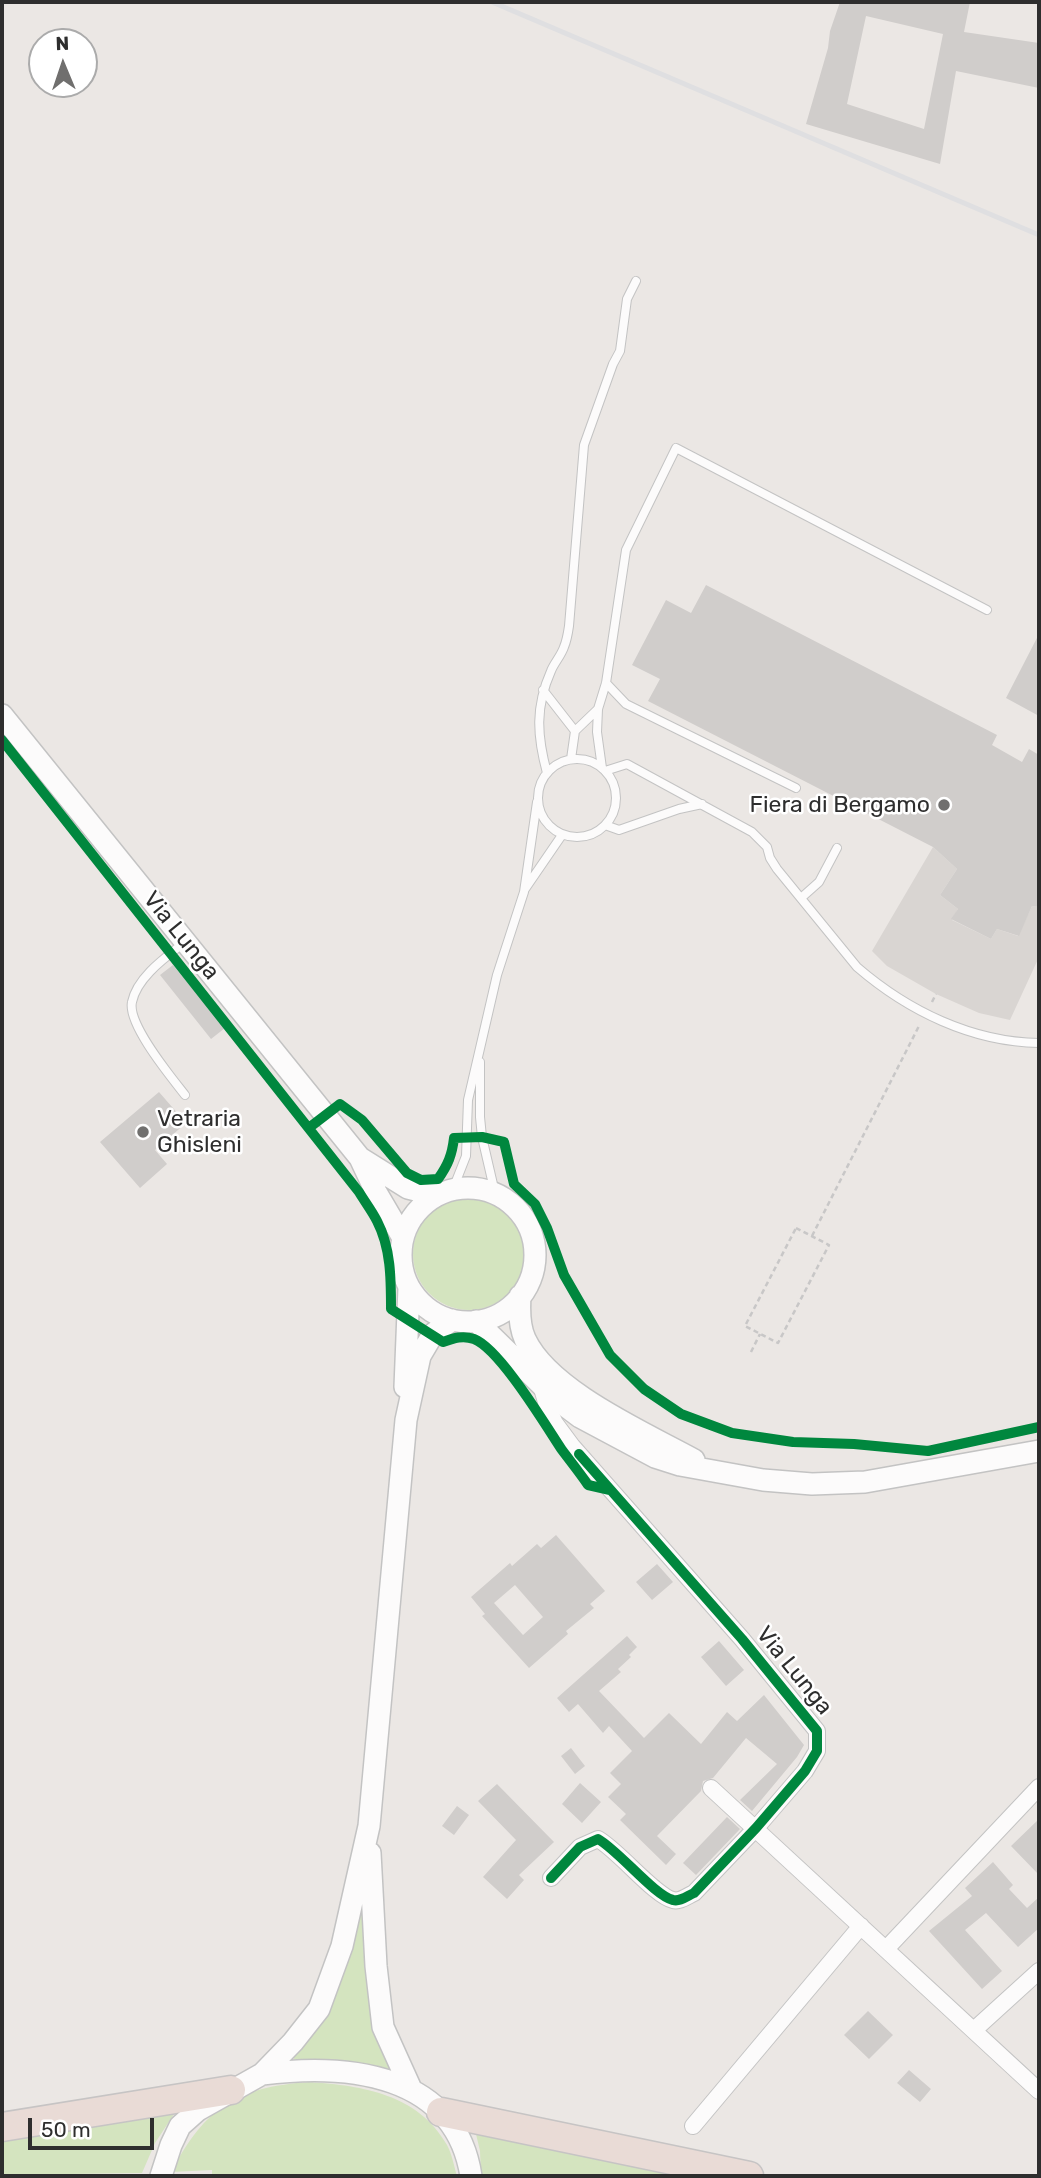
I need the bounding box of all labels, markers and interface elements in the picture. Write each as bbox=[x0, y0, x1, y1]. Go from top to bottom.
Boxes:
north arrow bbox=[28, 28, 98, 98]
text: N bbox=[55, 32, 70, 55]
place label: Fiera di Bergamo bbox=[750, 791, 930, 819]
marker: Fiera di Bergamo bbox=[936, 797, 952, 813]
street label: Via Lunga bbox=[137, 886, 225, 986]
place label: Vetraria Ghisleni bbox=[157, 1105, 242, 1159]
marker: Vetraria Ghisleni bbox=[135, 1124, 151, 1140]
street label: Via Lunga bbox=[750, 1621, 838, 1721]
scale bar bbox=[32, 2104, 158, 2148]
text: 50 m bbox=[41, 2117, 91, 2142]

